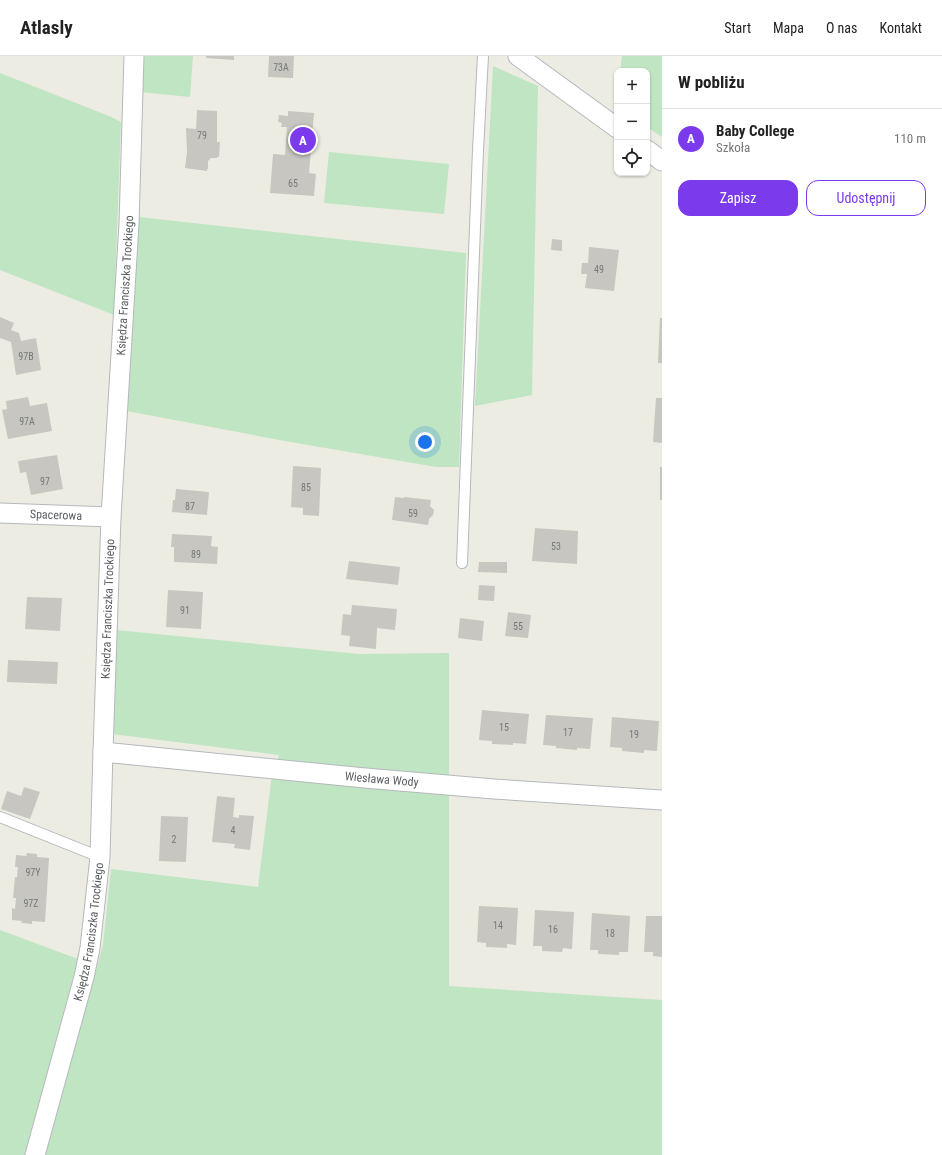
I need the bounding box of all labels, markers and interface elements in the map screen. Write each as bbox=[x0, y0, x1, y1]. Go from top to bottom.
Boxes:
text: Atlasly bbox=[20, 16, 73, 39]
text: Start bbox=[724, 20, 751, 36]
text: Mapa bbox=[773, 20, 804, 36]
text: O nas bbox=[826, 20, 857, 36]
text: Kontakt bbox=[879, 20, 922, 36]
house number: 73A bbox=[273, 62, 289, 73]
map controls bbox=[614, 68, 650, 176]
button: + bbox=[614, 68, 650, 104]
text: W pobliżu bbox=[678, 72, 745, 92]
button: − bbox=[614, 104, 650, 140]
text: Baby College bbox=[716, 122, 794, 140]
pin: A bbox=[290, 125, 316, 155]
house number: 79 bbox=[197, 130, 207, 141]
text: A bbox=[687, 131, 695, 146]
text: 110 m bbox=[894, 131, 926, 146]
button: locate bbox=[614, 140, 650, 176]
text: Szkoła bbox=[716, 140, 750, 155]
house number: 65 bbox=[288, 178, 298, 189]
button: Zapisz bbox=[678, 180, 798, 216]
button: Udostępnij bbox=[806, 180, 926, 216]
street label: Księdza Franciszka Trockiego bbox=[114, 215, 136, 356]
house number: 49 bbox=[594, 264, 604, 275]
house number: 97B bbox=[18, 351, 34, 362]
house number: 97A bbox=[19, 416, 35, 427]
your location bbox=[415, 432, 435, 452]
house number: 97 bbox=[40, 476, 50, 487]
house number: 85 bbox=[301, 482, 311, 493]
house number: 87 bbox=[185, 501, 195, 512]
street label: Spacerowa bbox=[30, 507, 83, 523]
house number: 59 bbox=[408, 508, 418, 519]
street label: Księdza Franciszka Trockiego bbox=[98, 539, 117, 679]
house number: 53 bbox=[551, 541, 561, 552]
house number: 89 bbox=[191, 549, 201, 560]
house number: 91 bbox=[180, 605, 190, 616]
house number: 55 bbox=[513, 621, 523, 632]
house number: 15 bbox=[499, 722, 509, 733]
house number: 17 bbox=[563, 727, 573, 738]
house number: 19 bbox=[629, 729, 639, 740]
street label: Wiesława Wody bbox=[344, 769, 419, 790]
house number: 4 bbox=[231, 825, 236, 836]
house number: 2 bbox=[172, 834, 177, 845]
street label: Księdza Franciszka Trockiego bbox=[71, 862, 106, 1003]
house number: 97Y bbox=[25, 867, 41, 878]
house number: 97Z bbox=[23, 898, 39, 909]
house number: 14 bbox=[493, 920, 503, 931]
house number: 16 bbox=[548, 924, 558, 935]
house number: 18 bbox=[605, 928, 615, 939]

